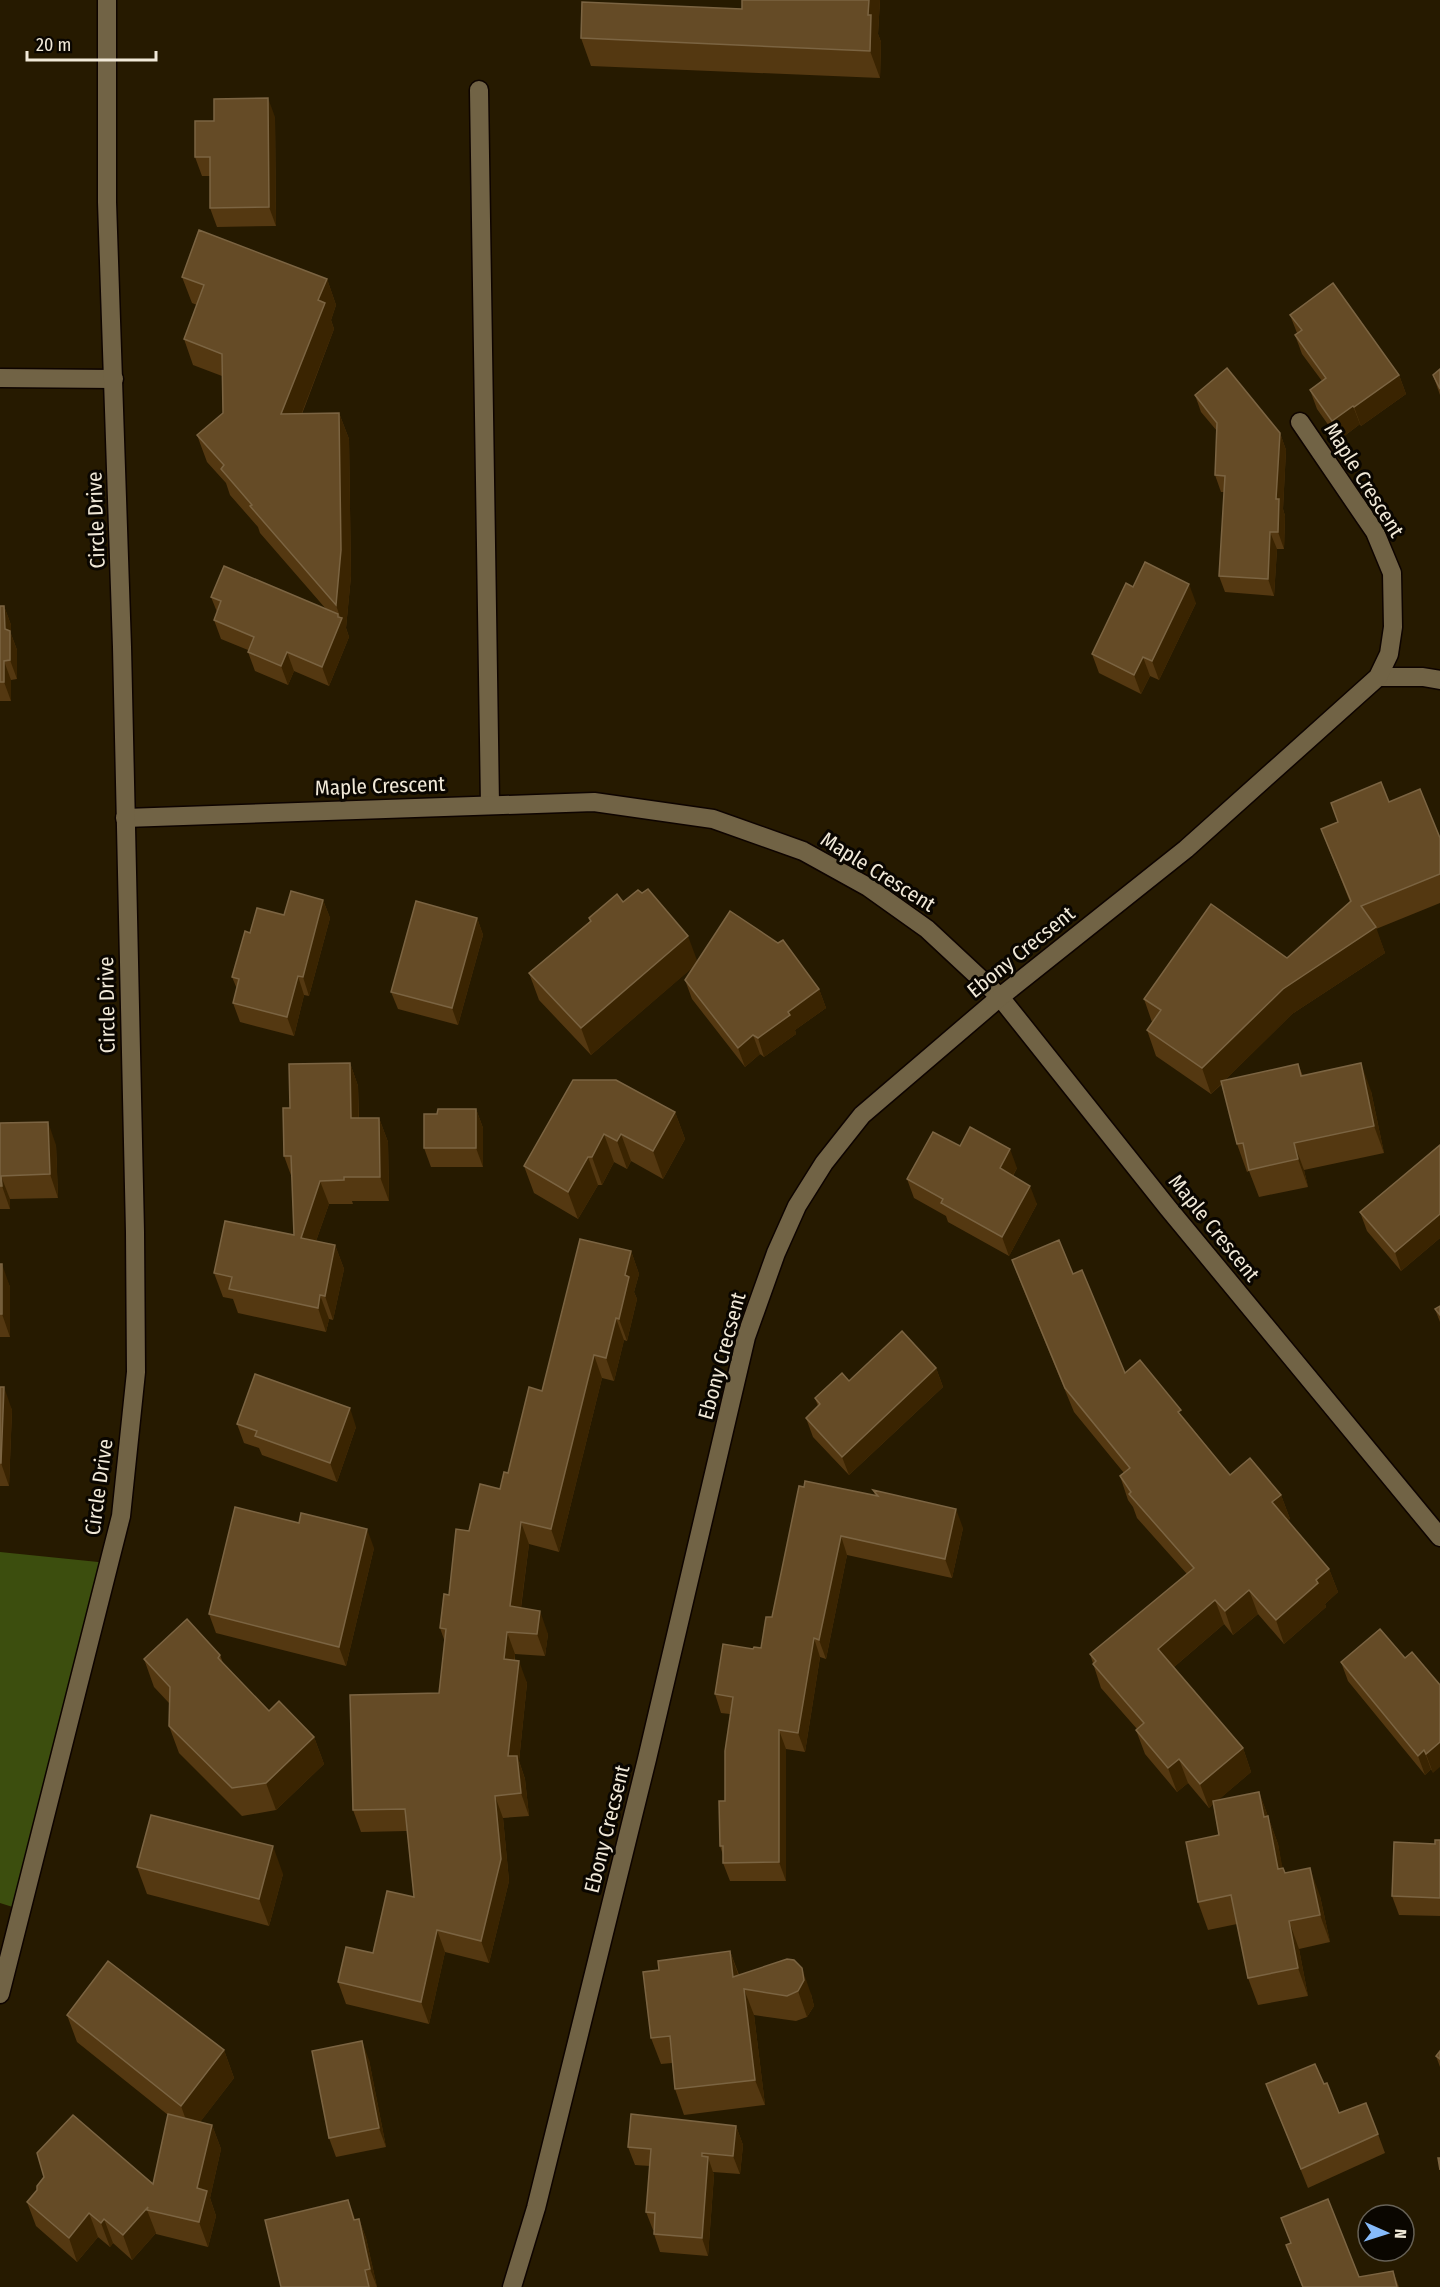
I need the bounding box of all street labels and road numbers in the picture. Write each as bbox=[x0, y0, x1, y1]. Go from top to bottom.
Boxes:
street label: Maple Crescent bbox=[1318, 418, 1410, 542]
street label: Circle Drive bbox=[81, 471, 111, 569]
street label: Maple Crescent bbox=[314, 771, 446, 801]
street label: Maple Crescent bbox=[816, 826, 940, 918]
street label: Ebony Crecsent bbox=[962, 901, 1080, 1003]
street label: Circle Drive bbox=[93, 956, 121, 1054]
street label: Maple Crescent bbox=[1163, 1169, 1265, 1287]
street label: Ebony Crecsent bbox=[692, 1289, 752, 1423]
street label: Circle Drive bbox=[79, 1437, 119, 1537]
street label: Ebony Crecsent bbox=[579, 1762, 635, 1896]

